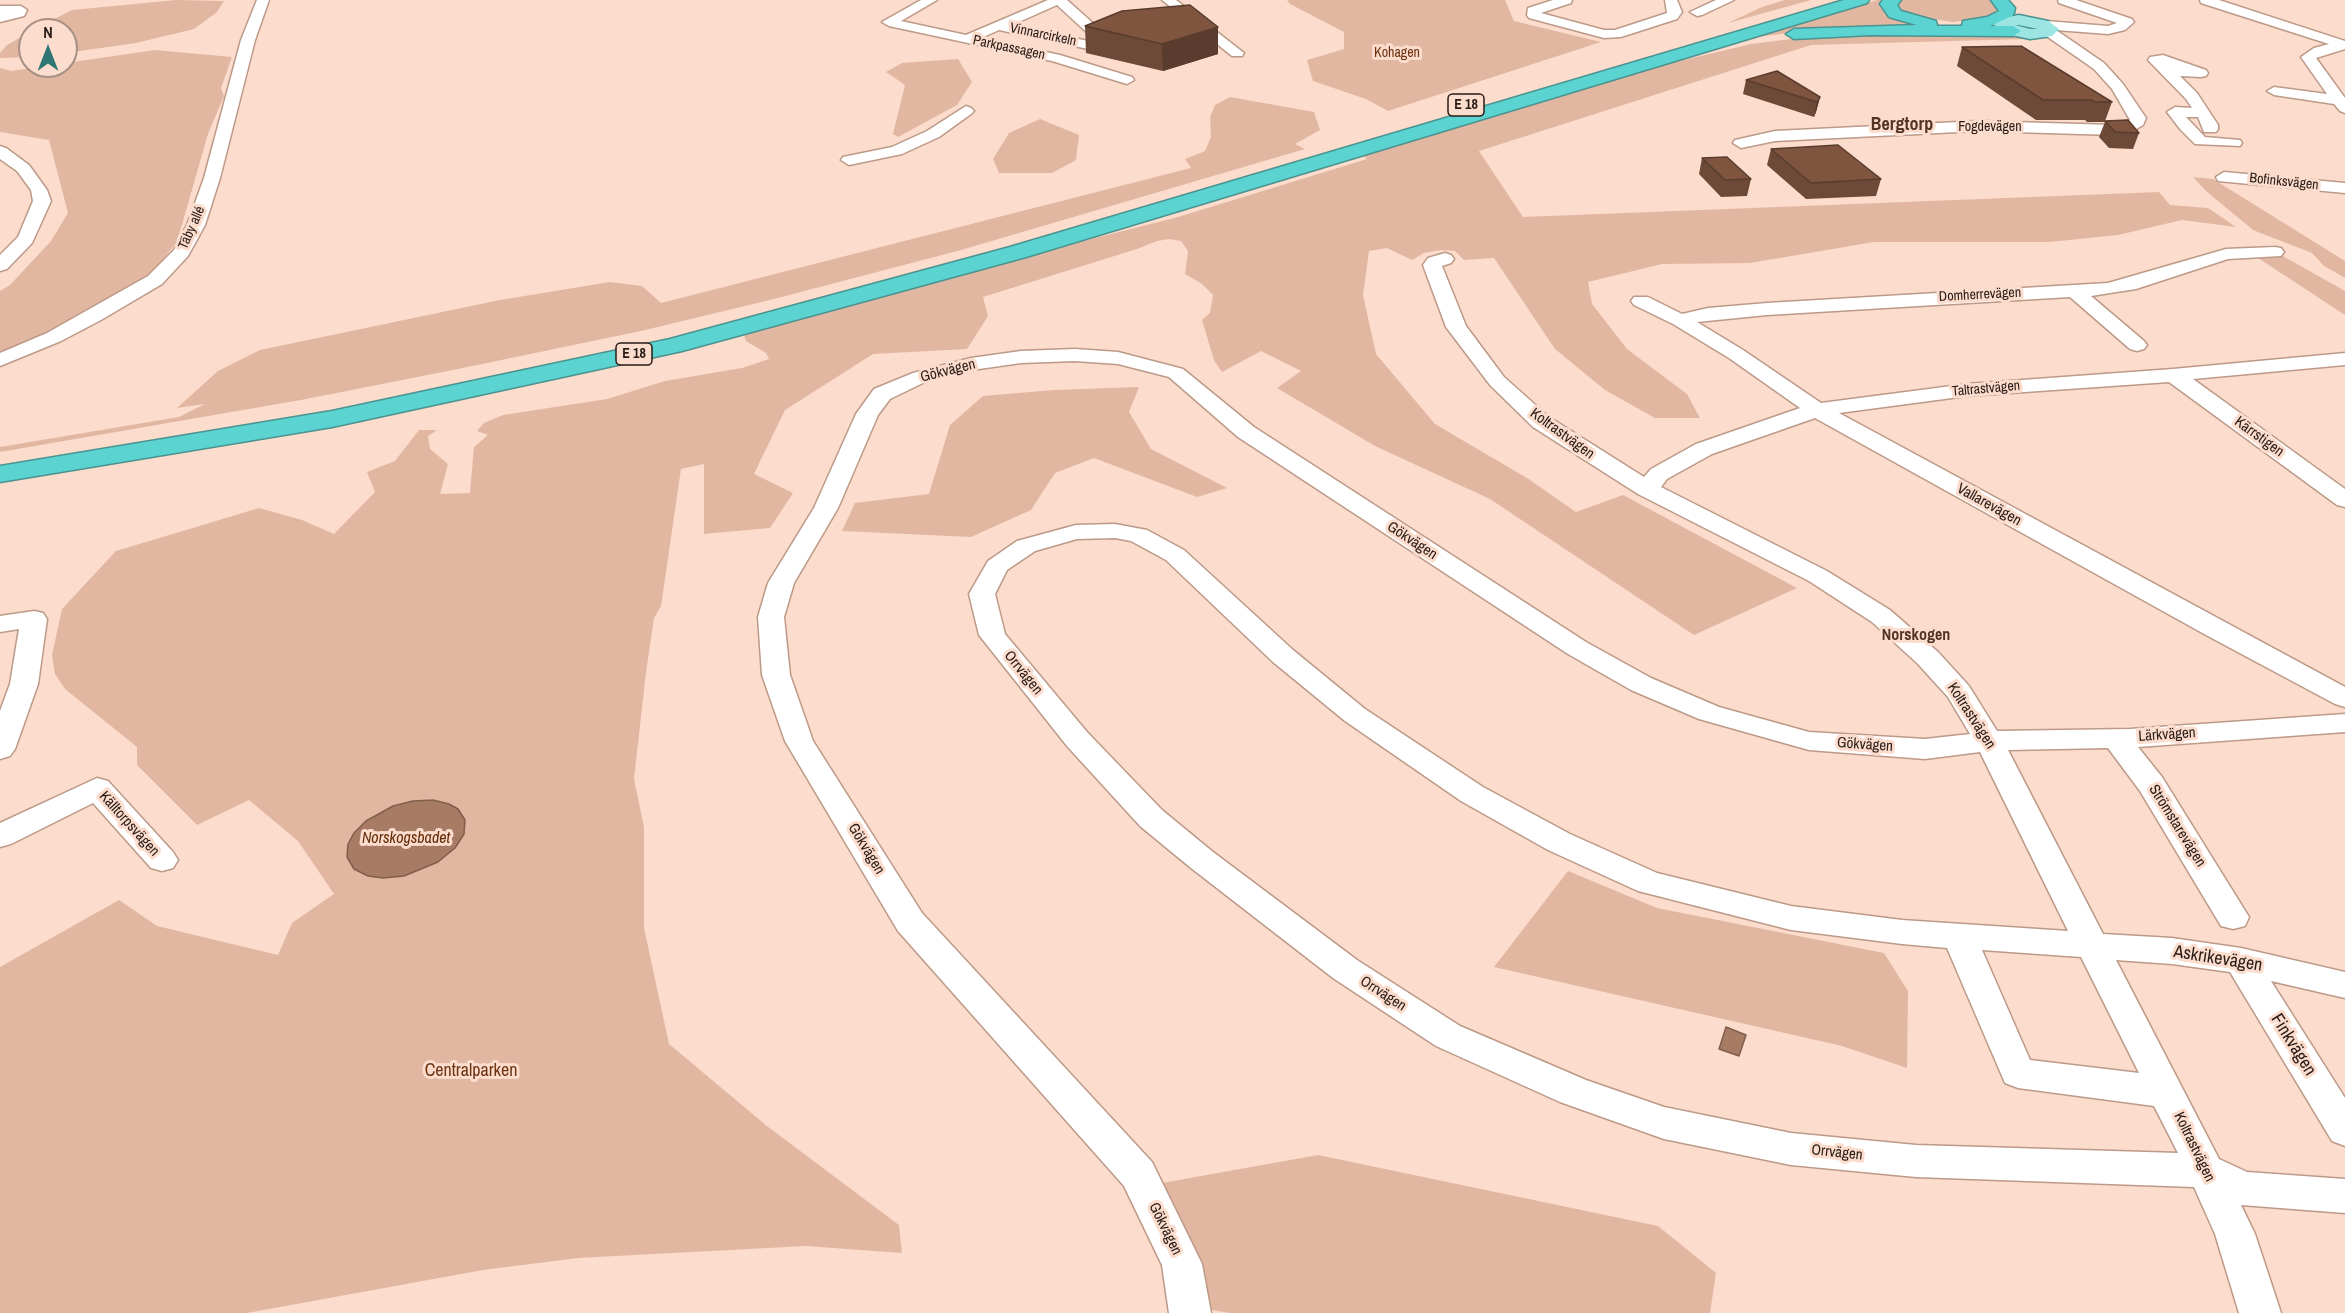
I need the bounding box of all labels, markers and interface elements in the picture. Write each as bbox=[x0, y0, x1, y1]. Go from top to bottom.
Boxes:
north arrow bbox=[18, 18, 78, 78]
street label: Vinnarcirkeln bbox=[1008, 20, 1078, 50]
text: N bbox=[43, 21, 53, 43]
street label: Parkpassagen bbox=[971, 32, 1047, 64]
park label: Kohagen bbox=[1374, 45, 1420, 61]
road number: E 18 bbox=[1448, 94, 1484, 116]
district label: Bergtorp bbox=[1871, 114, 1933, 136]
street label: Fogdevägen bbox=[1958, 119, 2022, 135]
street label: Bofinksvägen bbox=[2249, 170, 2319, 194]
street label: Täby allé bbox=[175, 204, 209, 252]
street label: Domherrevägen bbox=[1938, 284, 2022, 306]
road number: E 18 bbox=[616, 343, 652, 365]
street label: Gökvägen bbox=[919, 355, 977, 387]
street label: Taltrastvägen bbox=[1951, 378, 2021, 400]
street label: Koltrastvägen bbox=[1526, 405, 1598, 463]
street label: Kärrstigen bbox=[2231, 413, 2287, 461]
street label: Vallarevägen bbox=[1954, 480, 2024, 530]
street label: Gökvägen bbox=[1384, 518, 1440, 564]
district label: Norskogen bbox=[1882, 626, 1950, 646]
street label: Orrvägen bbox=[1000, 647, 1046, 699]
street label: Koltrastvägen bbox=[1943, 680, 1999, 752]
street label: Lärkvägen bbox=[2138, 724, 2196, 746]
street label: Gökvägen bbox=[1836, 734, 1894, 756]
street label: Strömstarevägen bbox=[2145, 782, 2209, 870]
street label: Källtorpsvägen bbox=[95, 788, 163, 860]
street label: Gökvägen bbox=[844, 820, 888, 878]
water label: Norskogsbadet bbox=[362, 829, 450, 849]
street label: Askrikevägen bbox=[2172, 941, 2264, 977]
street label: Orrvägen bbox=[1357, 972, 1409, 1016]
street label: Finkvägen bbox=[2266, 1010, 2320, 1080]
park label: Centralparken bbox=[425, 1060, 517, 1082]
street label: Koltrastvägen bbox=[2169, 1109, 2219, 1185]
street label: Orrvägen bbox=[1811, 1141, 1863, 1165]
street label: Gökvägen bbox=[1145, 1200, 1185, 1258]

